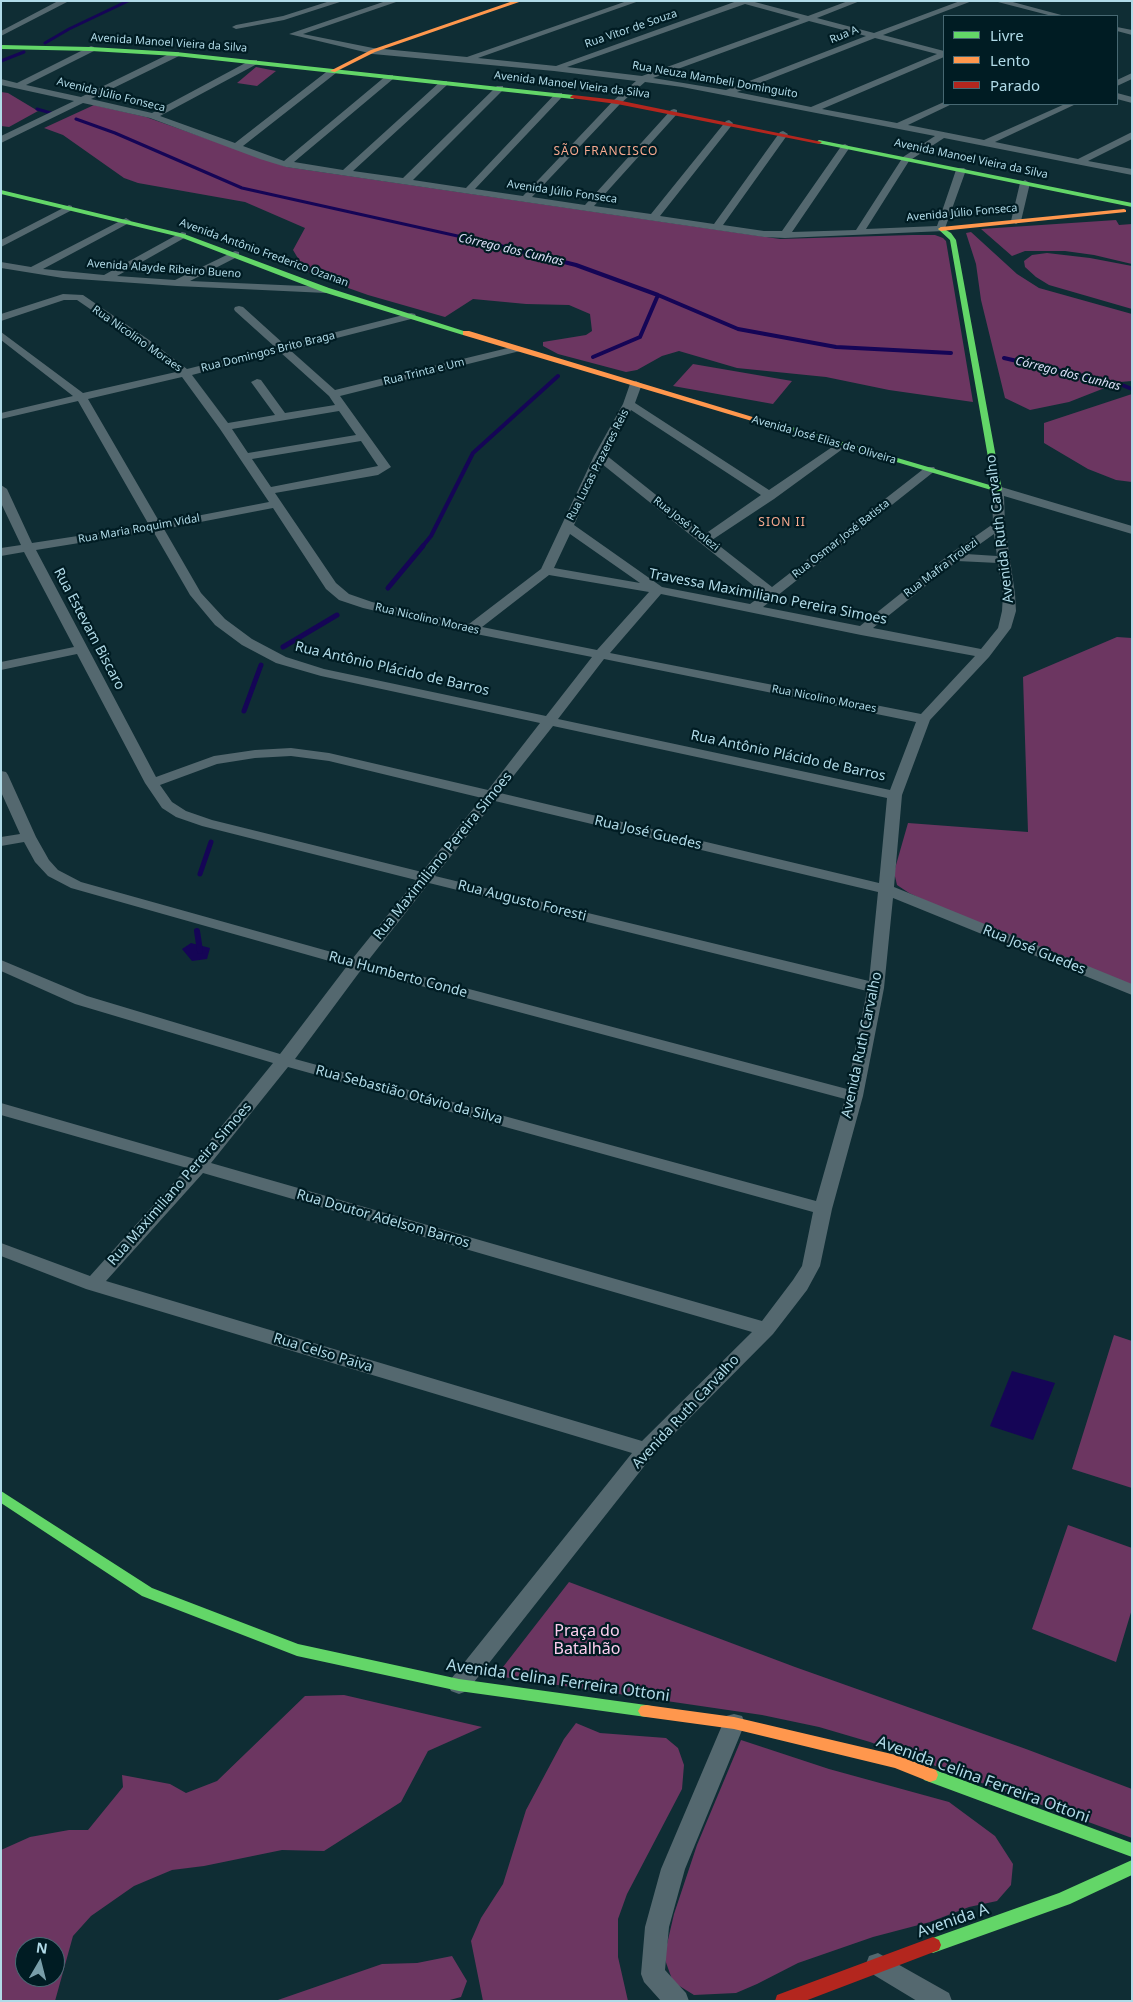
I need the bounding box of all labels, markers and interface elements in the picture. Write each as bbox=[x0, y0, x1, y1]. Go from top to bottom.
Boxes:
street label: Rua Vitor de Souza bbox=[583, 7, 679, 51]
legend bbox=[943, 15, 1118, 105]
street label: Rua A bbox=[828, 23, 860, 47]
text: Livre bbox=[990, 25, 1024, 45]
street label: Avenida Manoel Vieira da Silva bbox=[90, 31, 248, 55]
text: Lento bbox=[990, 50, 1030, 70]
street label: Rua Neuza Mambeli Dominguito bbox=[631, 59, 799, 101]
street label: Avenida Manoel Vieira da Silva bbox=[493, 69, 651, 101]
street label: Avenida Júlio Fonseca bbox=[55, 75, 167, 115]
text: Parado bbox=[990, 75, 1040, 95]
street label: Avenida Manoel Vieira da Silva bbox=[893, 136, 1049, 182]
district label: SÃO FRANCISCO bbox=[552, 145, 660, 159]
street label: Avenida Júlio Fonseca bbox=[506, 178, 618, 206]
street label: Avenida Júlio Fonseca bbox=[906, 202, 1018, 224]
street label: Avenida Antônio Frederico Ozanan bbox=[178, 216, 350, 290]
water label: Córrego dos Cunhas bbox=[457, 231, 565, 269]
street label: Avenida Alayde Ribeiro Bueno bbox=[86, 257, 242, 281]
street label: Rua Nicolino Moraes bbox=[90, 303, 184, 375]
street label: Rua Domingos Brito Braga bbox=[200, 329, 336, 375]
water label: Córrego dos Cunhas bbox=[1014, 354, 1122, 394]
street label: Rua Trinta e Um bbox=[382, 356, 466, 388]
street label: Rua Lucas Prazeres Reis bbox=[564, 407, 632, 523]
street label: Avenida José Elias de Oliveira bbox=[750, 413, 898, 467]
street label: Avenida Ruth Carvalho bbox=[983, 454, 1017, 604]
street label: Rua José Trolezi bbox=[650, 494, 722, 554]
street label: Rua Osmar José Batista bbox=[790, 497, 892, 581]
street label: Rua Maria Roquim Vidal bbox=[77, 512, 201, 546]
district label: SION II bbox=[757, 516, 807, 530]
street label: Rua Mafra Trolezi bbox=[901, 536, 981, 600]
street label: Rua Estevam Biscaro bbox=[50, 565, 128, 693]
street label: Travessa Maximiliano Pereira Simoes bbox=[647, 566, 889, 628]
street label: Rua Nicolino Moraes bbox=[374, 601, 480, 637]
street label: Rua Antônio Plácido de Barros bbox=[293, 638, 491, 700]
street label: Rua Nicolino Moraes bbox=[771, 682, 877, 716]
street label: Rua Antônio Plácido de Barros bbox=[689, 727, 887, 785]
street label: Rua Maximiliano Pereira Simoes bbox=[370, 769, 516, 943]
street label: Rua José Guedes bbox=[593, 813, 703, 853]
street label: Rua Augusto Foresti bbox=[456, 877, 588, 925]
street label: Rua José Guedes bbox=[980, 922, 1088, 978]
street label: Rua Humberto Conde bbox=[327, 948, 469, 1002]
street label: Avenida Ruth Carvalho bbox=[838, 970, 886, 1120]
street label: Rua Sebastião Otávio da Silva bbox=[314, 1062, 504, 1128]
street label: Rua Maximiliano Pereira Simoes bbox=[105, 1099, 255, 1269]
street label: Rua Doutor Adelson Barros bbox=[295, 1186, 471, 1252]
street label: Rua Celso Paiva bbox=[271, 1330, 375, 1376]
street label: Avenida Ruth Carvalho bbox=[629, 1352, 743, 1472]
park label: Praça do Batalhão bbox=[554, 1621, 620, 1659]
street label: Avenida Celina Ferreira Ottoni bbox=[445, 1656, 671, 1706]
street label: Avenida Celina Ferreira Ottoni bbox=[874, 1732, 1092, 1828]
street label: Avenida A bbox=[915, 1900, 991, 1942]
north arrow bbox=[15, 1937, 65, 1987]
text: N bbox=[35, 1937, 49, 1958]

